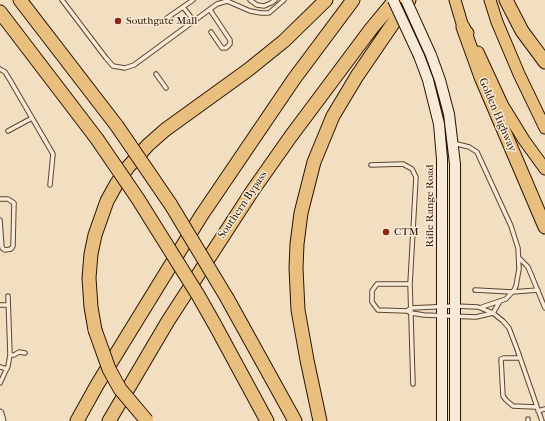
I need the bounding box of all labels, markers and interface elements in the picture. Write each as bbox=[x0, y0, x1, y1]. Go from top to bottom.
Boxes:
place label: Southgate Mall bbox=[126, 14, 197, 28]
marker: Southgate Mall bbox=[113, 16, 123, 26]
street label: Golden Highway bbox=[475, 76, 519, 154]
street label: Rifle Range Road bbox=[423, 164, 437, 248]
street label: Southern Bypass bbox=[216, 169, 270, 241]
place label: CTM bbox=[394, 225, 419, 239]
marker: CTM bbox=[381, 227, 391, 237]

